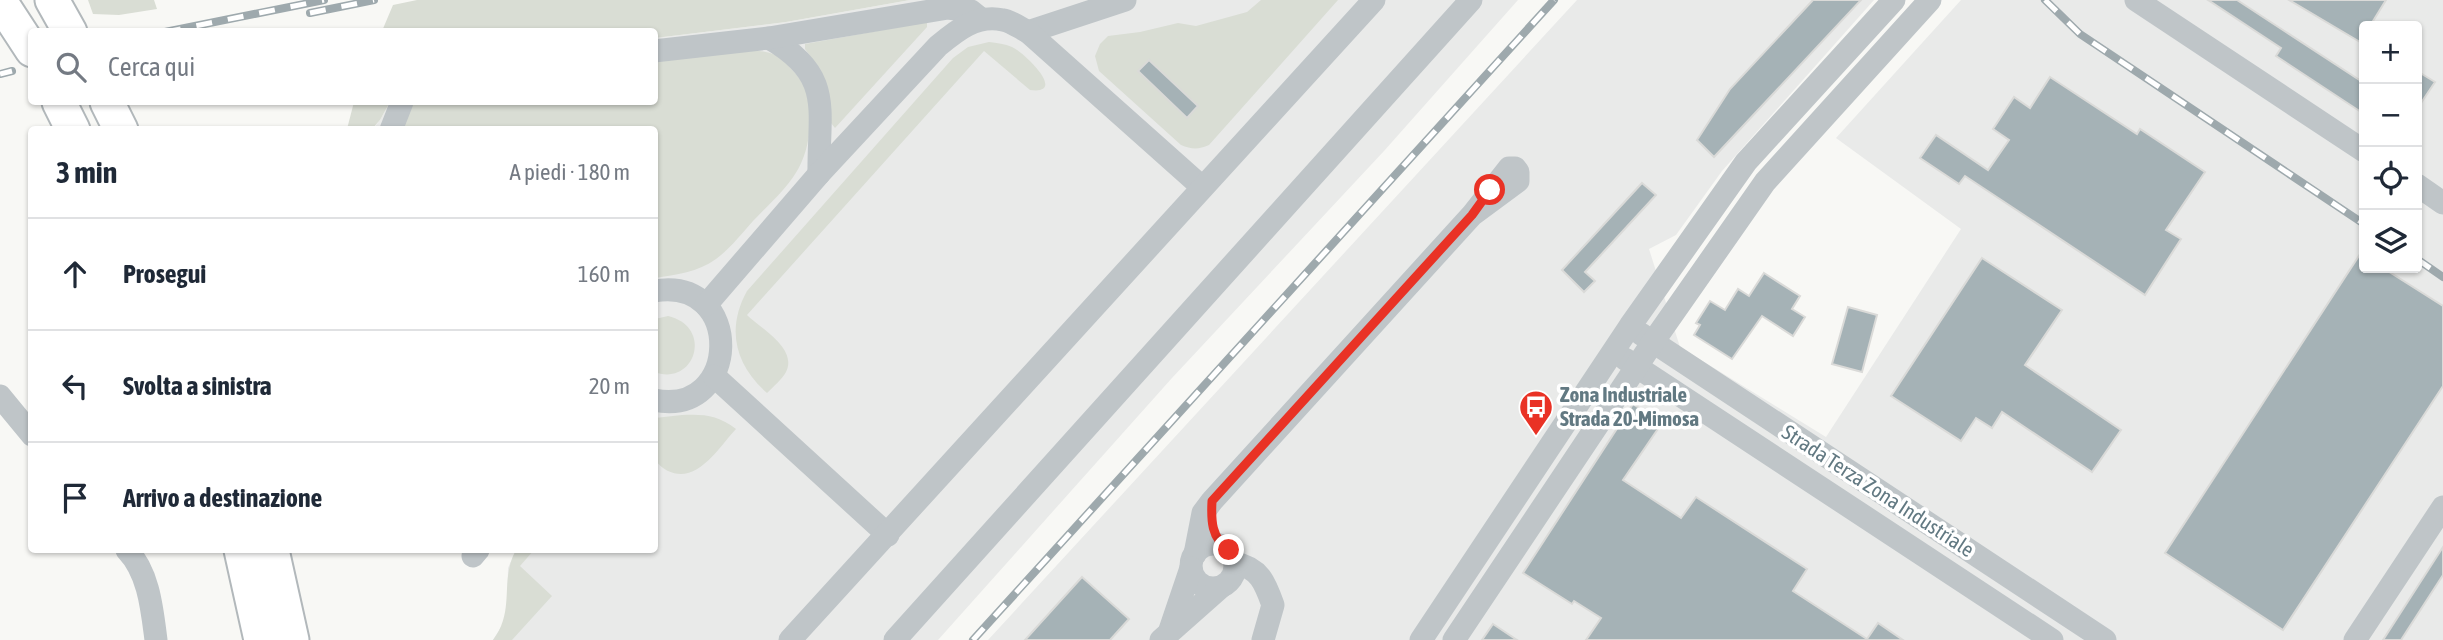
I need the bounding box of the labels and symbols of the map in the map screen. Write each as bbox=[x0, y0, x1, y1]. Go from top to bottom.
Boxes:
route start bbox=[1474, 174, 1505, 205]
place label: Zona Industriale Strada 20-Mimosa bbox=[1560, 382, 1699, 430]
bus stop icon: Zona Industriale Strada 20-Mimosa bbox=[1517, 388, 1555, 437]
street label: Strada Terza Zona Industriale bbox=[1778, 419, 1979, 561]
route end bbox=[1213, 534, 1244, 565]

